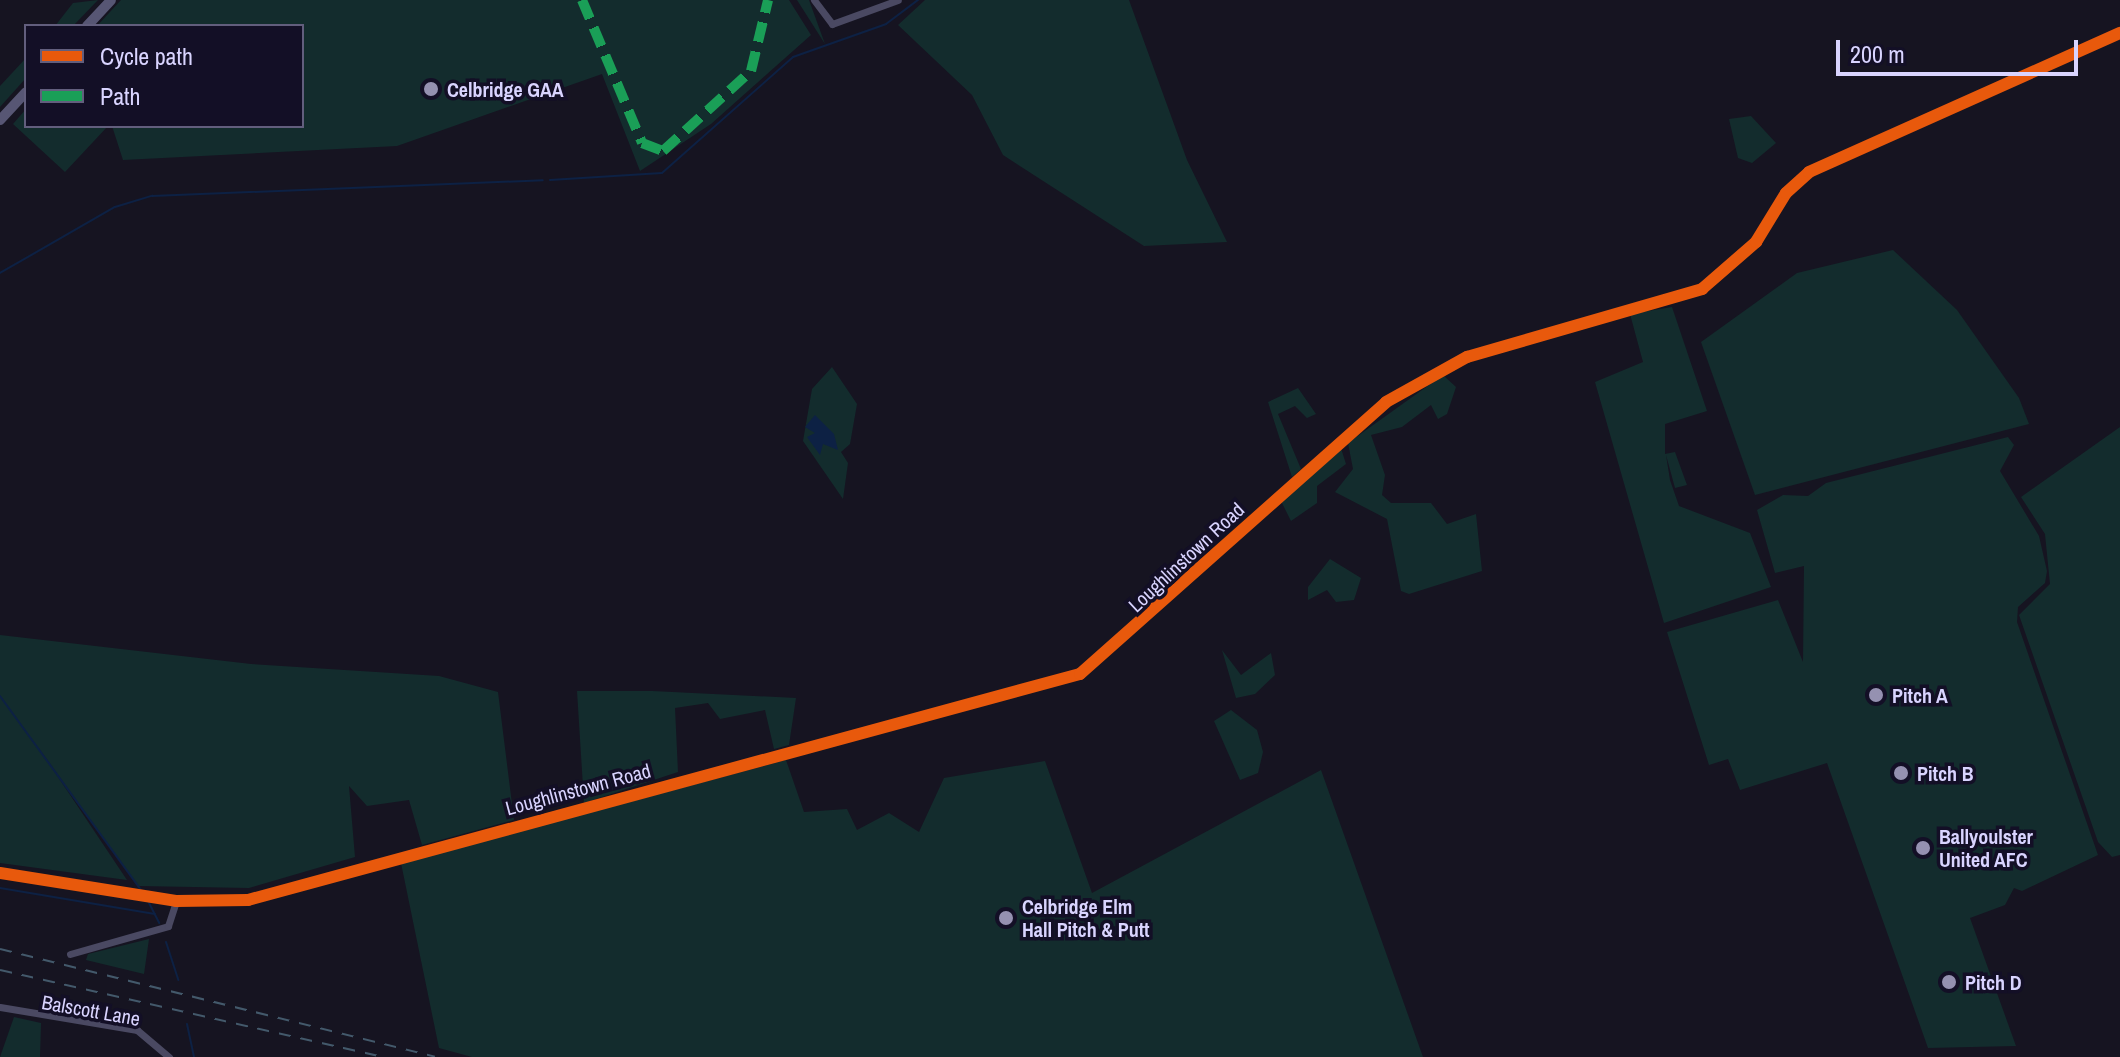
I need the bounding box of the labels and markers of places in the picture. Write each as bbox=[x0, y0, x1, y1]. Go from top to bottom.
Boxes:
place label: Celbridge GAA bbox=[447, 77, 564, 101]
marker: Celbridge GAA bbox=[422, 80, 440, 98]
place label: Pitch A bbox=[1892, 683, 1948, 707]
marker: Pitch A bbox=[1867, 686, 1885, 704]
place label: Pitch B bbox=[1917, 761, 1973, 785]
marker: Pitch B bbox=[1892, 764, 1910, 782]
place label: Ballyoulster United AFC bbox=[1939, 824, 2033, 871]
marker: Ballyoulster United AFC bbox=[1914, 839, 1932, 857]
place label: Celbridge Elm Hall Pitch & Putt bbox=[1022, 894, 1150, 941]
marker: Celbridge Elm Hall Pitch & Putt bbox=[997, 909, 1015, 927]
place label: Pitch D bbox=[1965, 970, 2021, 994]
marker: Pitch D bbox=[1940, 973, 1958, 991]

